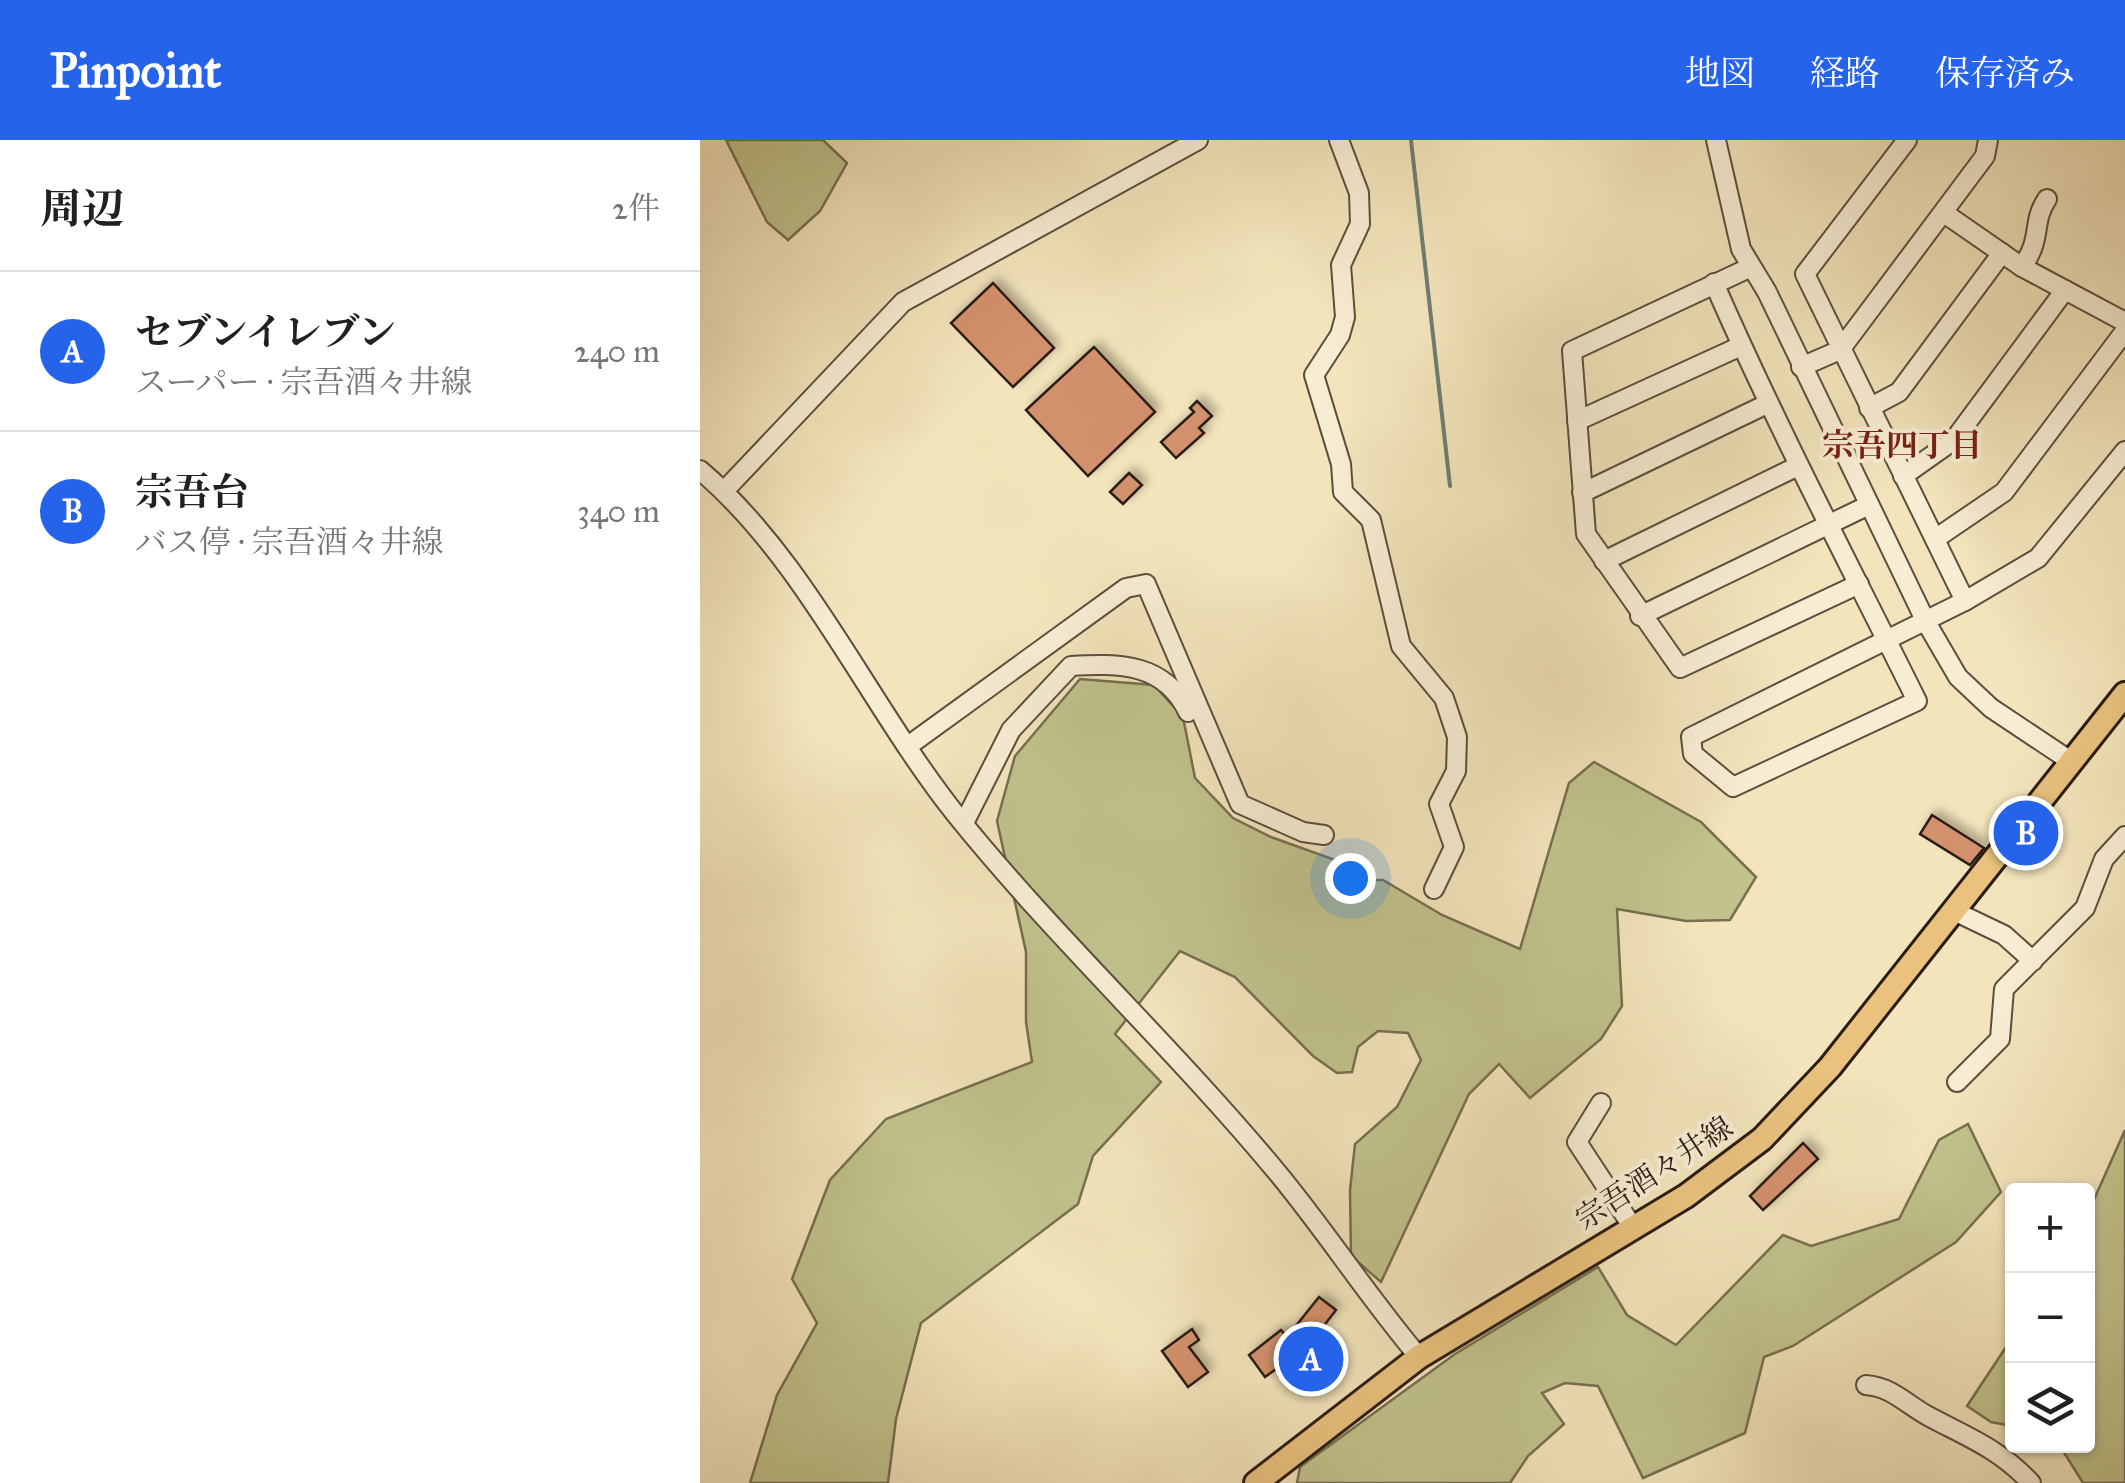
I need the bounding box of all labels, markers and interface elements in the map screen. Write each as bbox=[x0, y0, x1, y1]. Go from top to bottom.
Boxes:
text: Pinpoint bbox=[50, 41, 221, 100]
text: 地図 bbox=[1685, 52, 1755, 95]
text: 経路 bbox=[1810, 52, 1880, 95]
text: 保存済み bbox=[1935, 52, 2075, 95]
text: 周辺 bbox=[40, 183, 124, 235]
text: 2件 bbox=[612, 189, 660, 228]
text: セブンイレブン bbox=[135, 309, 396, 355]
text: A bbox=[62, 332, 83, 371]
text: 240 m bbox=[574, 332, 660, 371]
text: スーパー · 宗吾酒々井線 bbox=[135, 363, 473, 402]
district label: 宗吾四丁目 bbox=[1822, 426, 1982, 465]
text: 宗吾台 bbox=[135, 469, 249, 515]
text: B bbox=[62, 492, 83, 531]
text: 340 m bbox=[577, 492, 660, 531]
text: バス停 · 宗吾酒々井線 bbox=[135, 523, 444, 562]
pin: B bbox=[1994, 796, 2058, 870]
your location bbox=[1325, 853, 1376, 904]
street label: 宗吾酒々井線 bbox=[1569, 1109, 1739, 1237]
map controls bbox=[2005, 1183, 2095, 1453]
button: + bbox=[2005, 1183, 2095, 1273]
button: − bbox=[2005, 1273, 2095, 1363]
pin: A bbox=[1278, 1322, 1344, 1396]
button: layers bbox=[2005, 1363, 2095, 1453]

